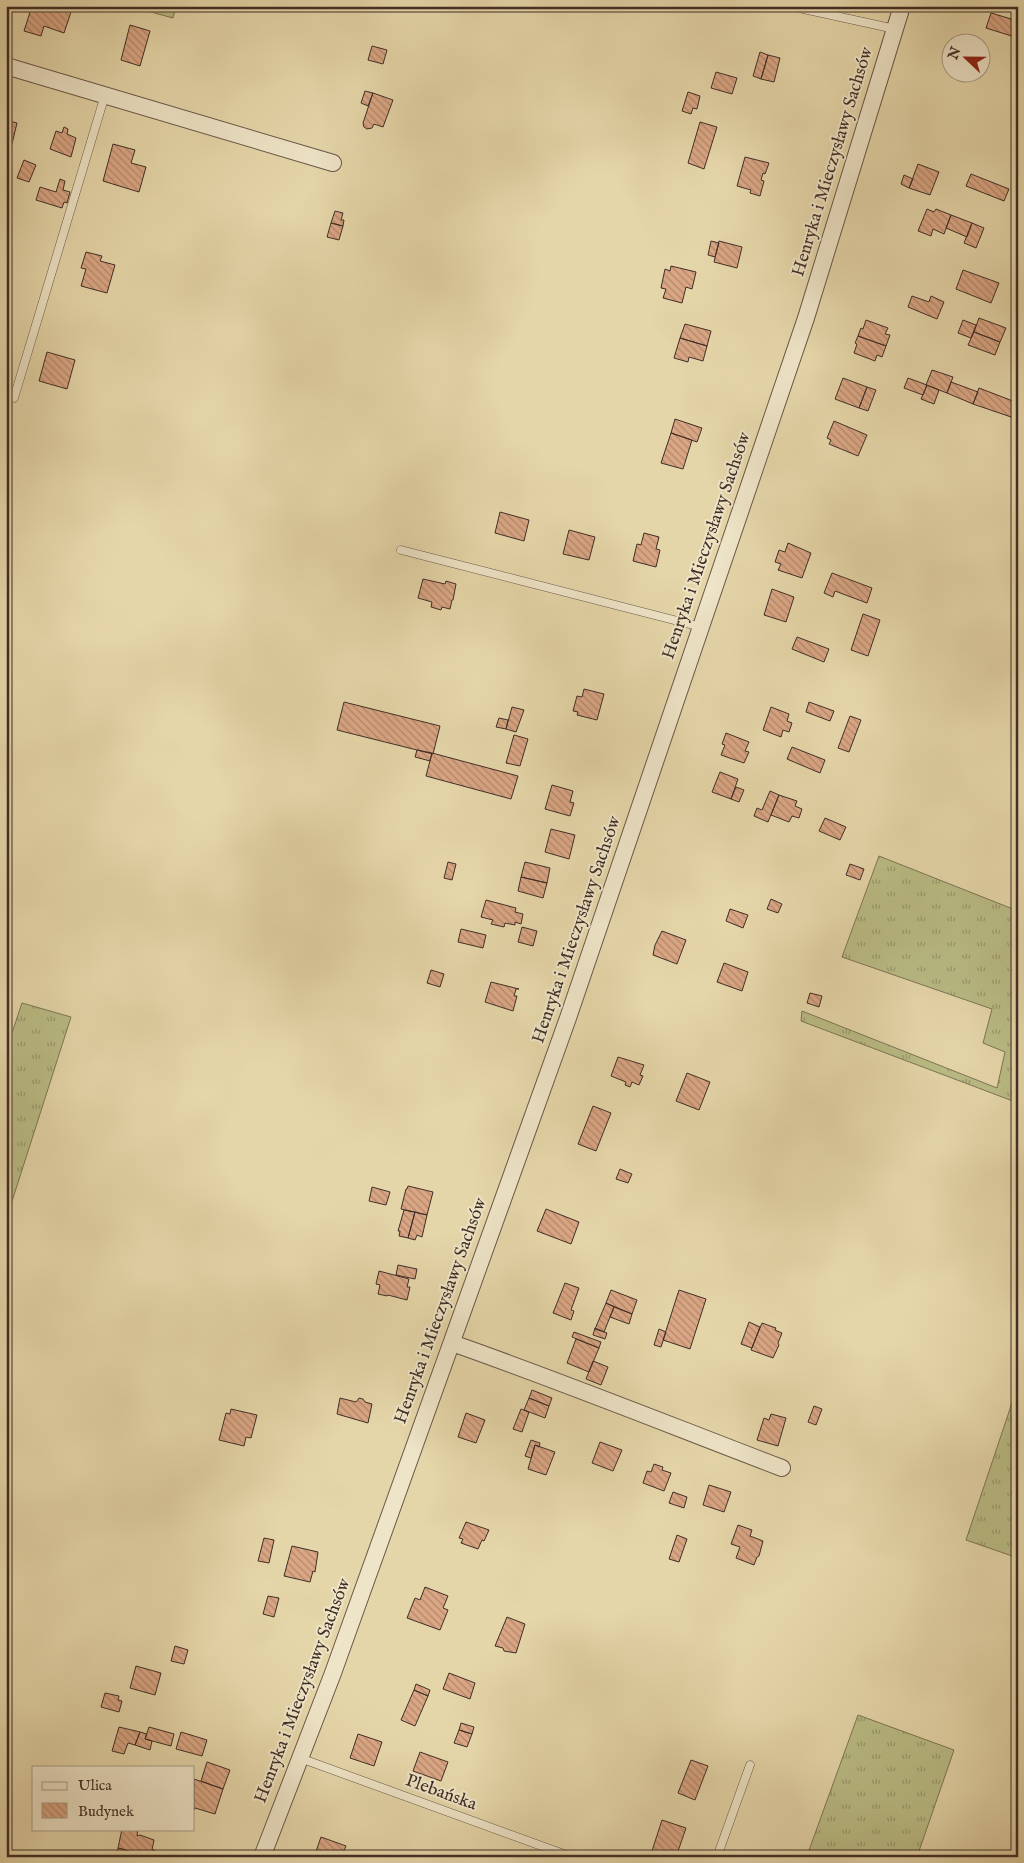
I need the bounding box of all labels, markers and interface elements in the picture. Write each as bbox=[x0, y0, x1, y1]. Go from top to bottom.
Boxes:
north arrow bbox=[942, 32, 992, 82]
street label: Henryka i Mieczysławy Sachsów bbox=[787, 43, 879, 279]
text: N bbox=[944, 45, 965, 63]
street label: Henryka i Mieczysławy Sachsów bbox=[657, 428, 757, 663]
street label: Henryka i Mieczysławy Sachsów bbox=[527, 812, 627, 1047]
street label: Henryka i Mieczysławy Sachsów bbox=[389, 1194, 493, 1427]
street label: Henryka i Mieczysławy Sachsów bbox=[250, 1574, 357, 1806]
legend bbox=[32, 1766, 195, 1830]
street label: Plebańska bbox=[402, 1769, 480, 1817]
text: Ulica bbox=[78, 1776, 112, 1795]
text: Budynek bbox=[78, 1802, 135, 1821]

